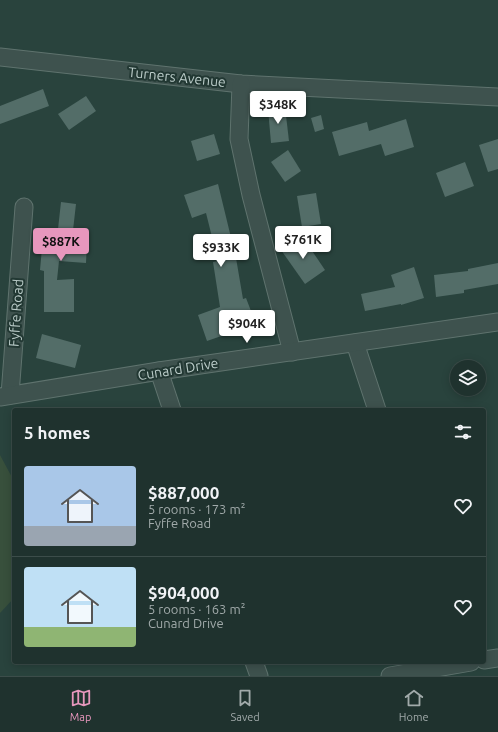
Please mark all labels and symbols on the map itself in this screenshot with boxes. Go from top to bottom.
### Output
street label: Turners Avenue [127,64,227,90]
pin: $348K [250,91,306,125]
pin: $761K [275,226,331,260]
pin: $887K [33,228,89,262]
pin: $933K [193,234,249,268]
street label: Fyffe Road [6,279,26,347]
pin: $904K [219,310,275,344]
street label: Cunard Drive [137,355,219,383]

